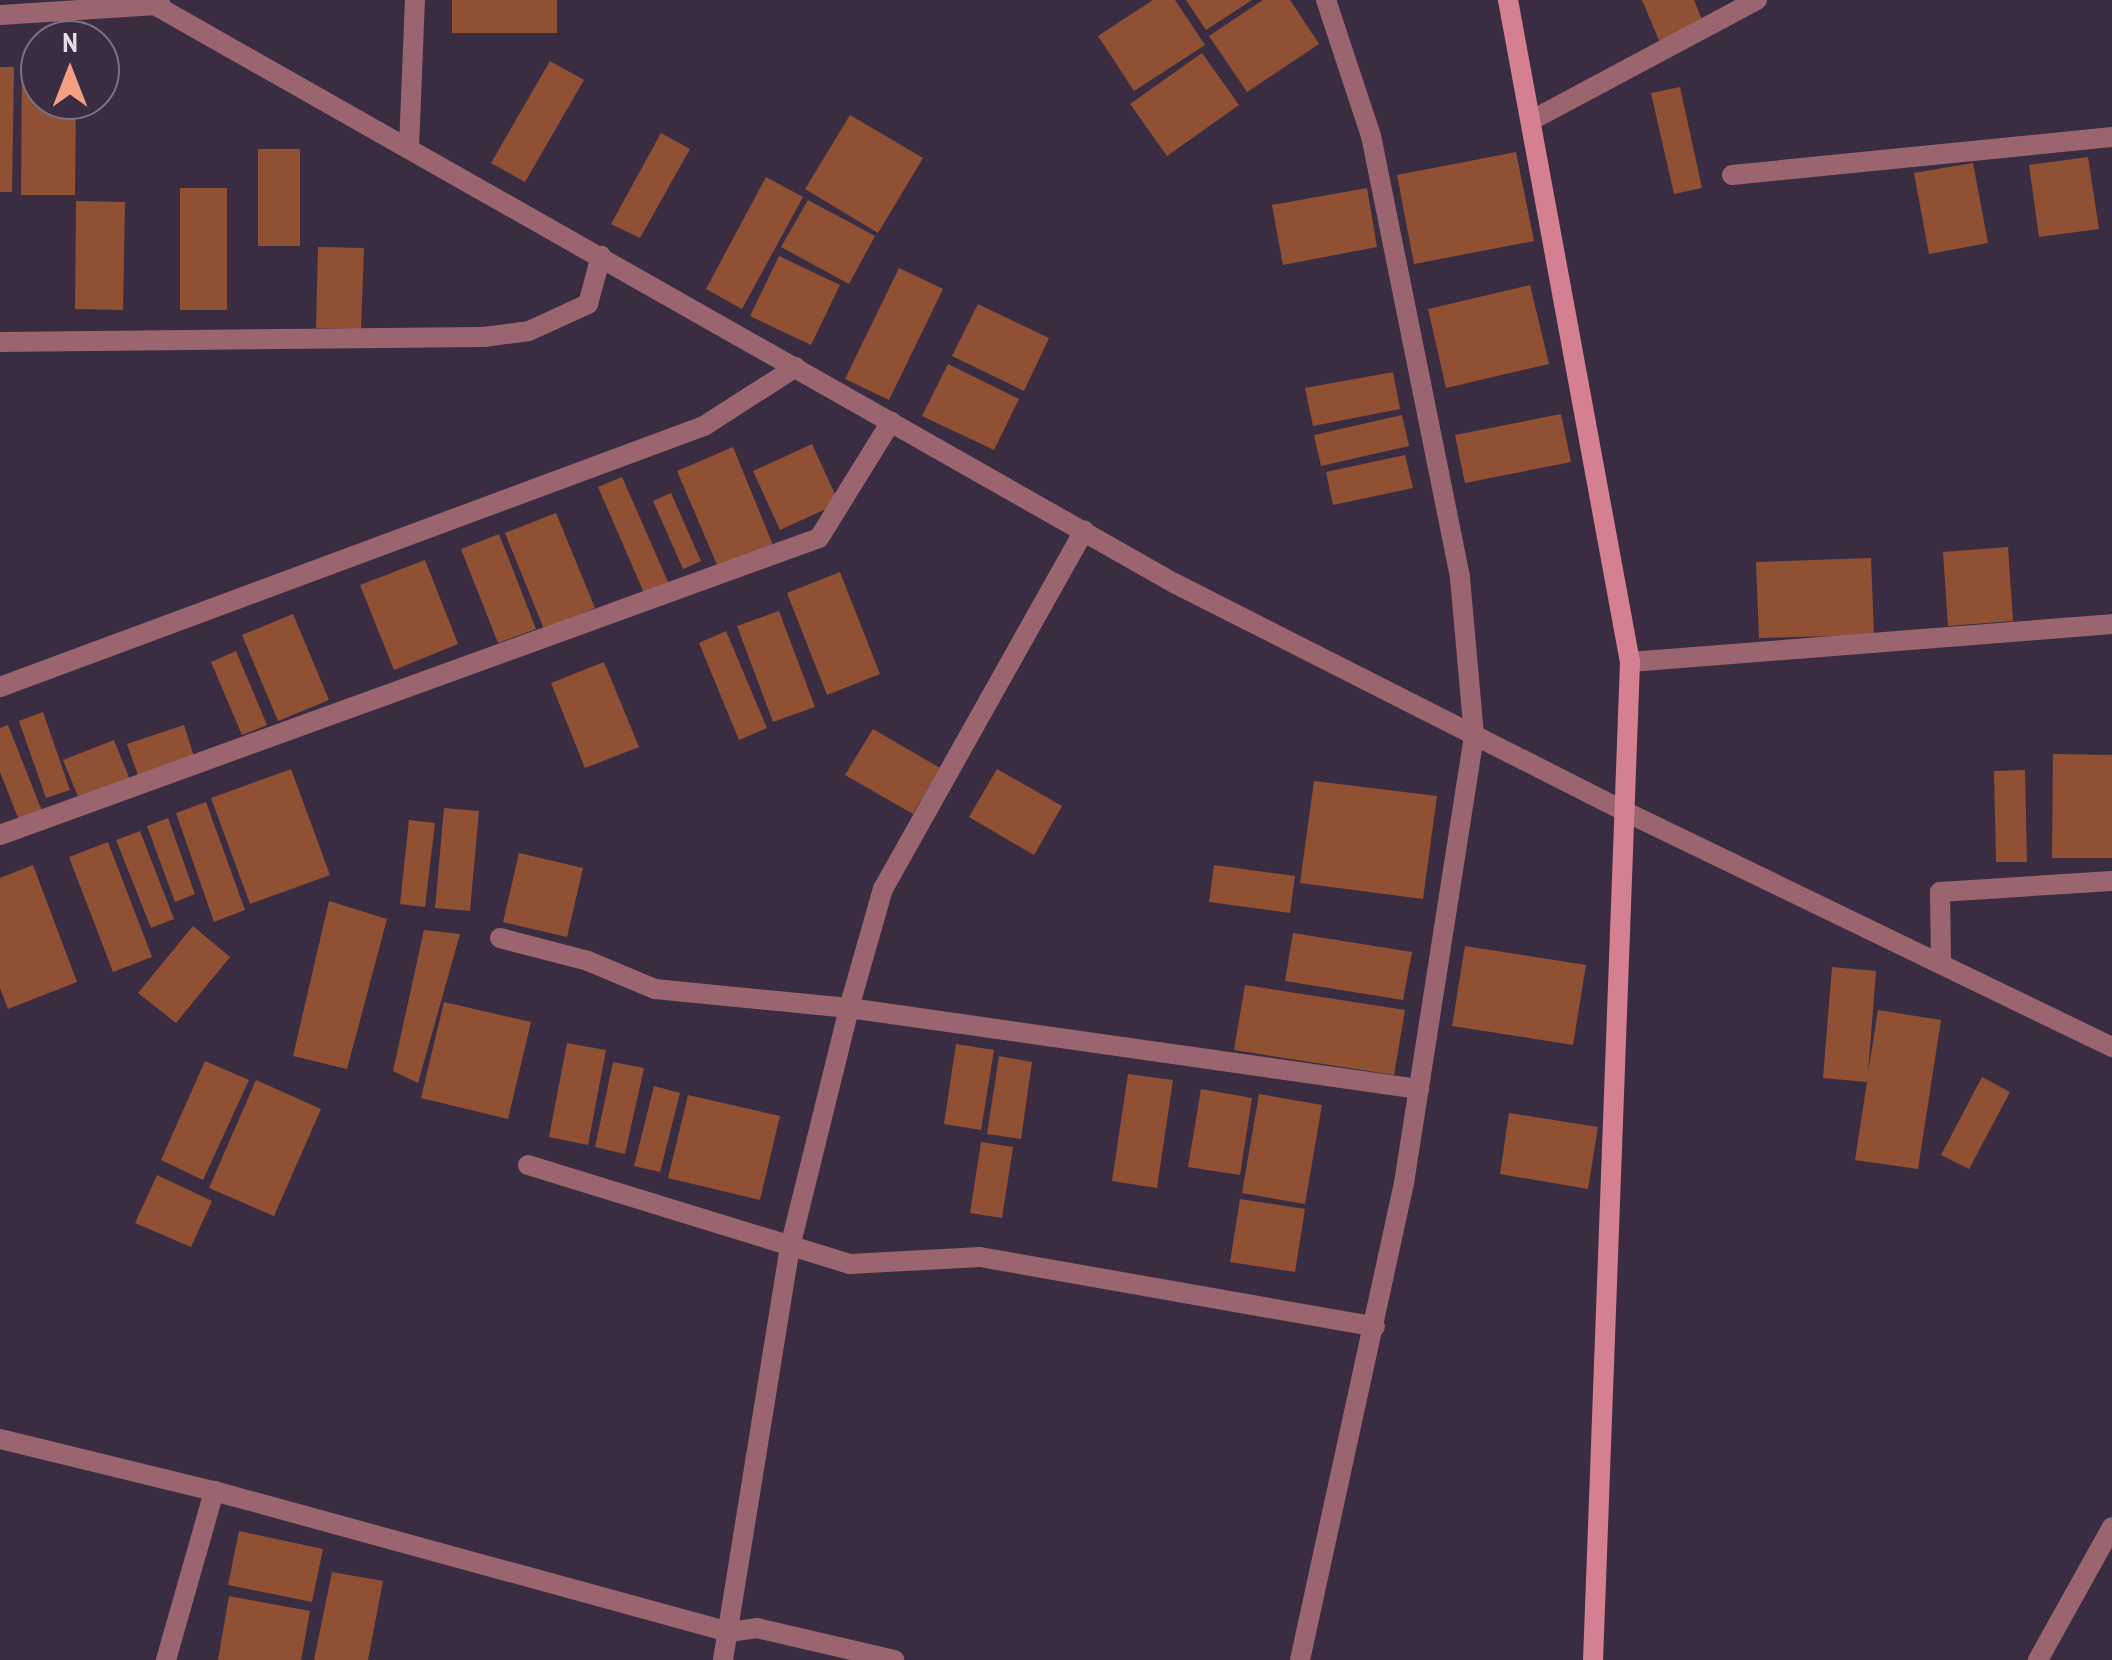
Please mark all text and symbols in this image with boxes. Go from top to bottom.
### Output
north arrow [20,20,120,120]
text: N [62,23,78,60]

